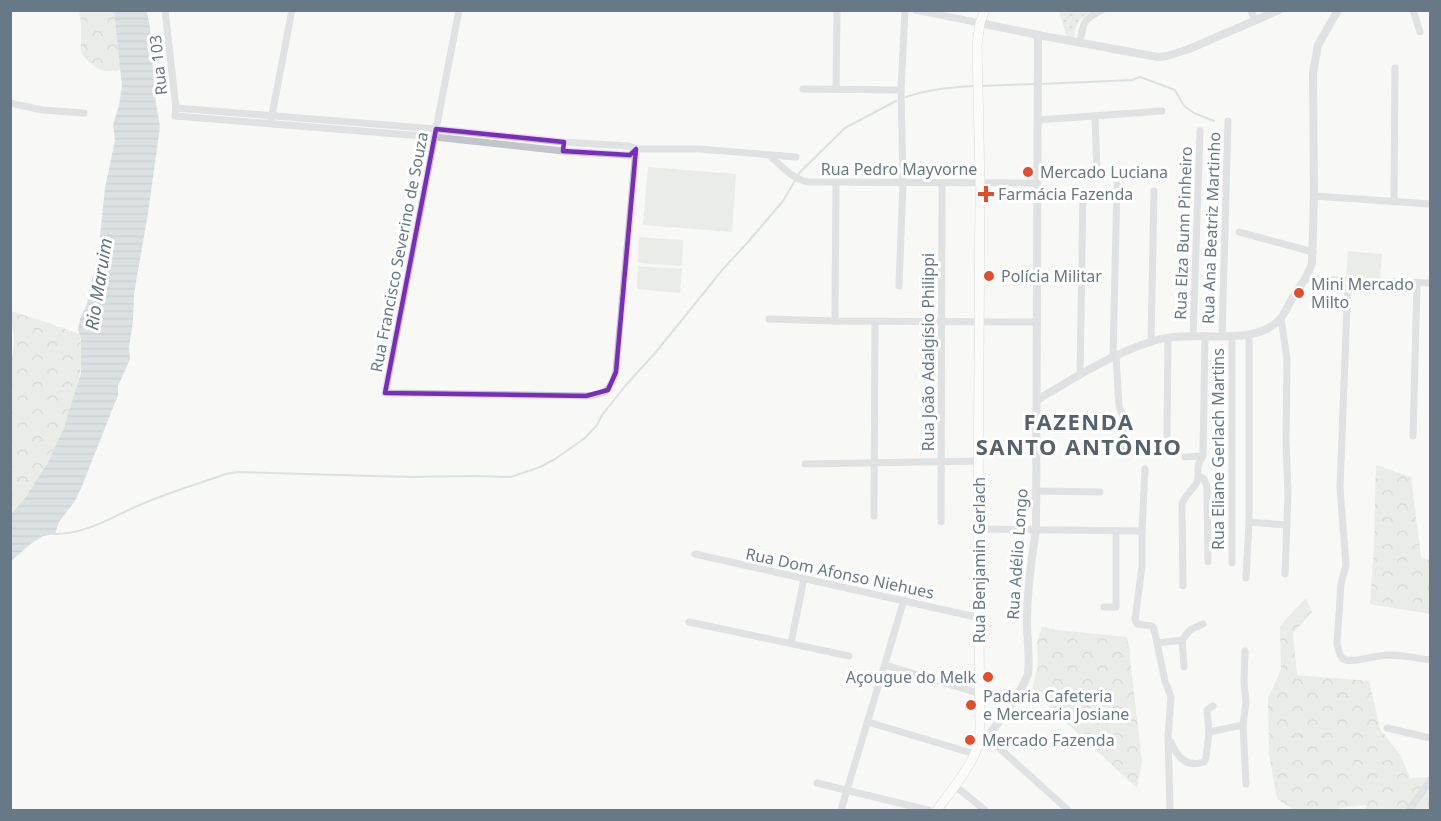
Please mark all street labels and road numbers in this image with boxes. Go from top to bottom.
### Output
street label: Rua 103 [144,34,172,96]
street label: Rua Francisco Severino de Souza [365,130,433,374]
street label: Rua Ana Beatriz Martinho [1197,132,1225,324]
street label: Rua Elza Bunn Pinheiro [1169,146,1197,320]
street label: Rua Pedro Mayvorne [821,158,977,180]
street label: Rua João Adalgísio Philippi [917,253,939,451]
street label: Rua Eliane Gerlach Martins [1207,348,1229,550]
street label: Rua Benjamin Gerlach [968,477,990,643]
street label: Rua Adélio Longo [1001,488,1033,620]
street label: Rua Dom Afonso Niehues [744,542,936,604]

